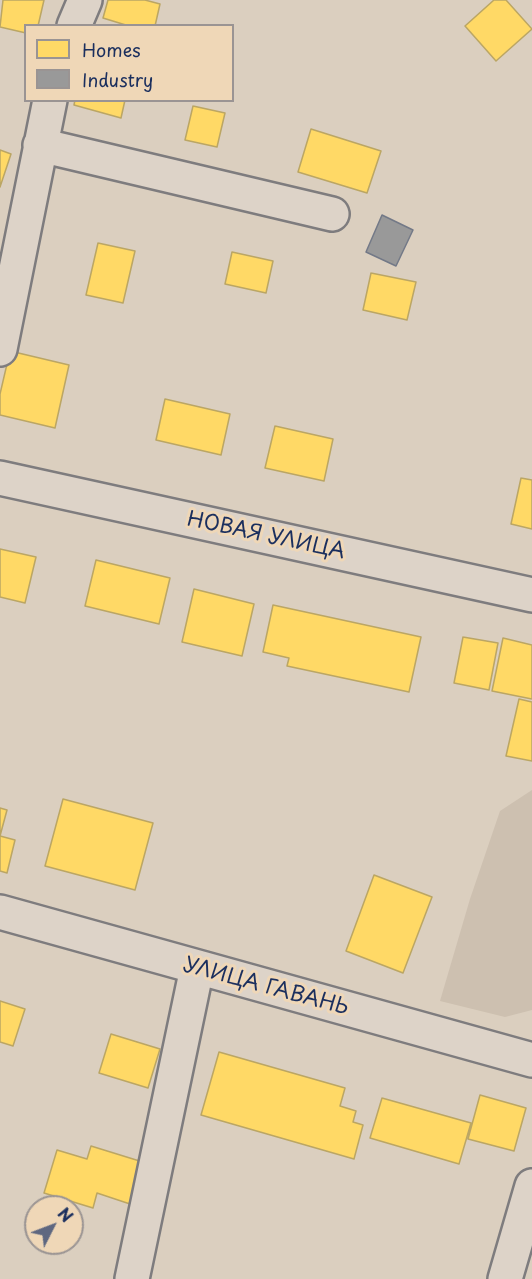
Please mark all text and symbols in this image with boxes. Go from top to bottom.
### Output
legend [24,24,234,102]
text: Homes [82,36,140,63]
text: Industry [82,66,153,93]
street label: НОВАЯ УЛИЦА [185,507,347,565]
street label: УЛИЦА ГАВАНЬ [180,953,352,1021]
north arrow [24,1195,84,1255]
text: N [53,1202,79,1227]

